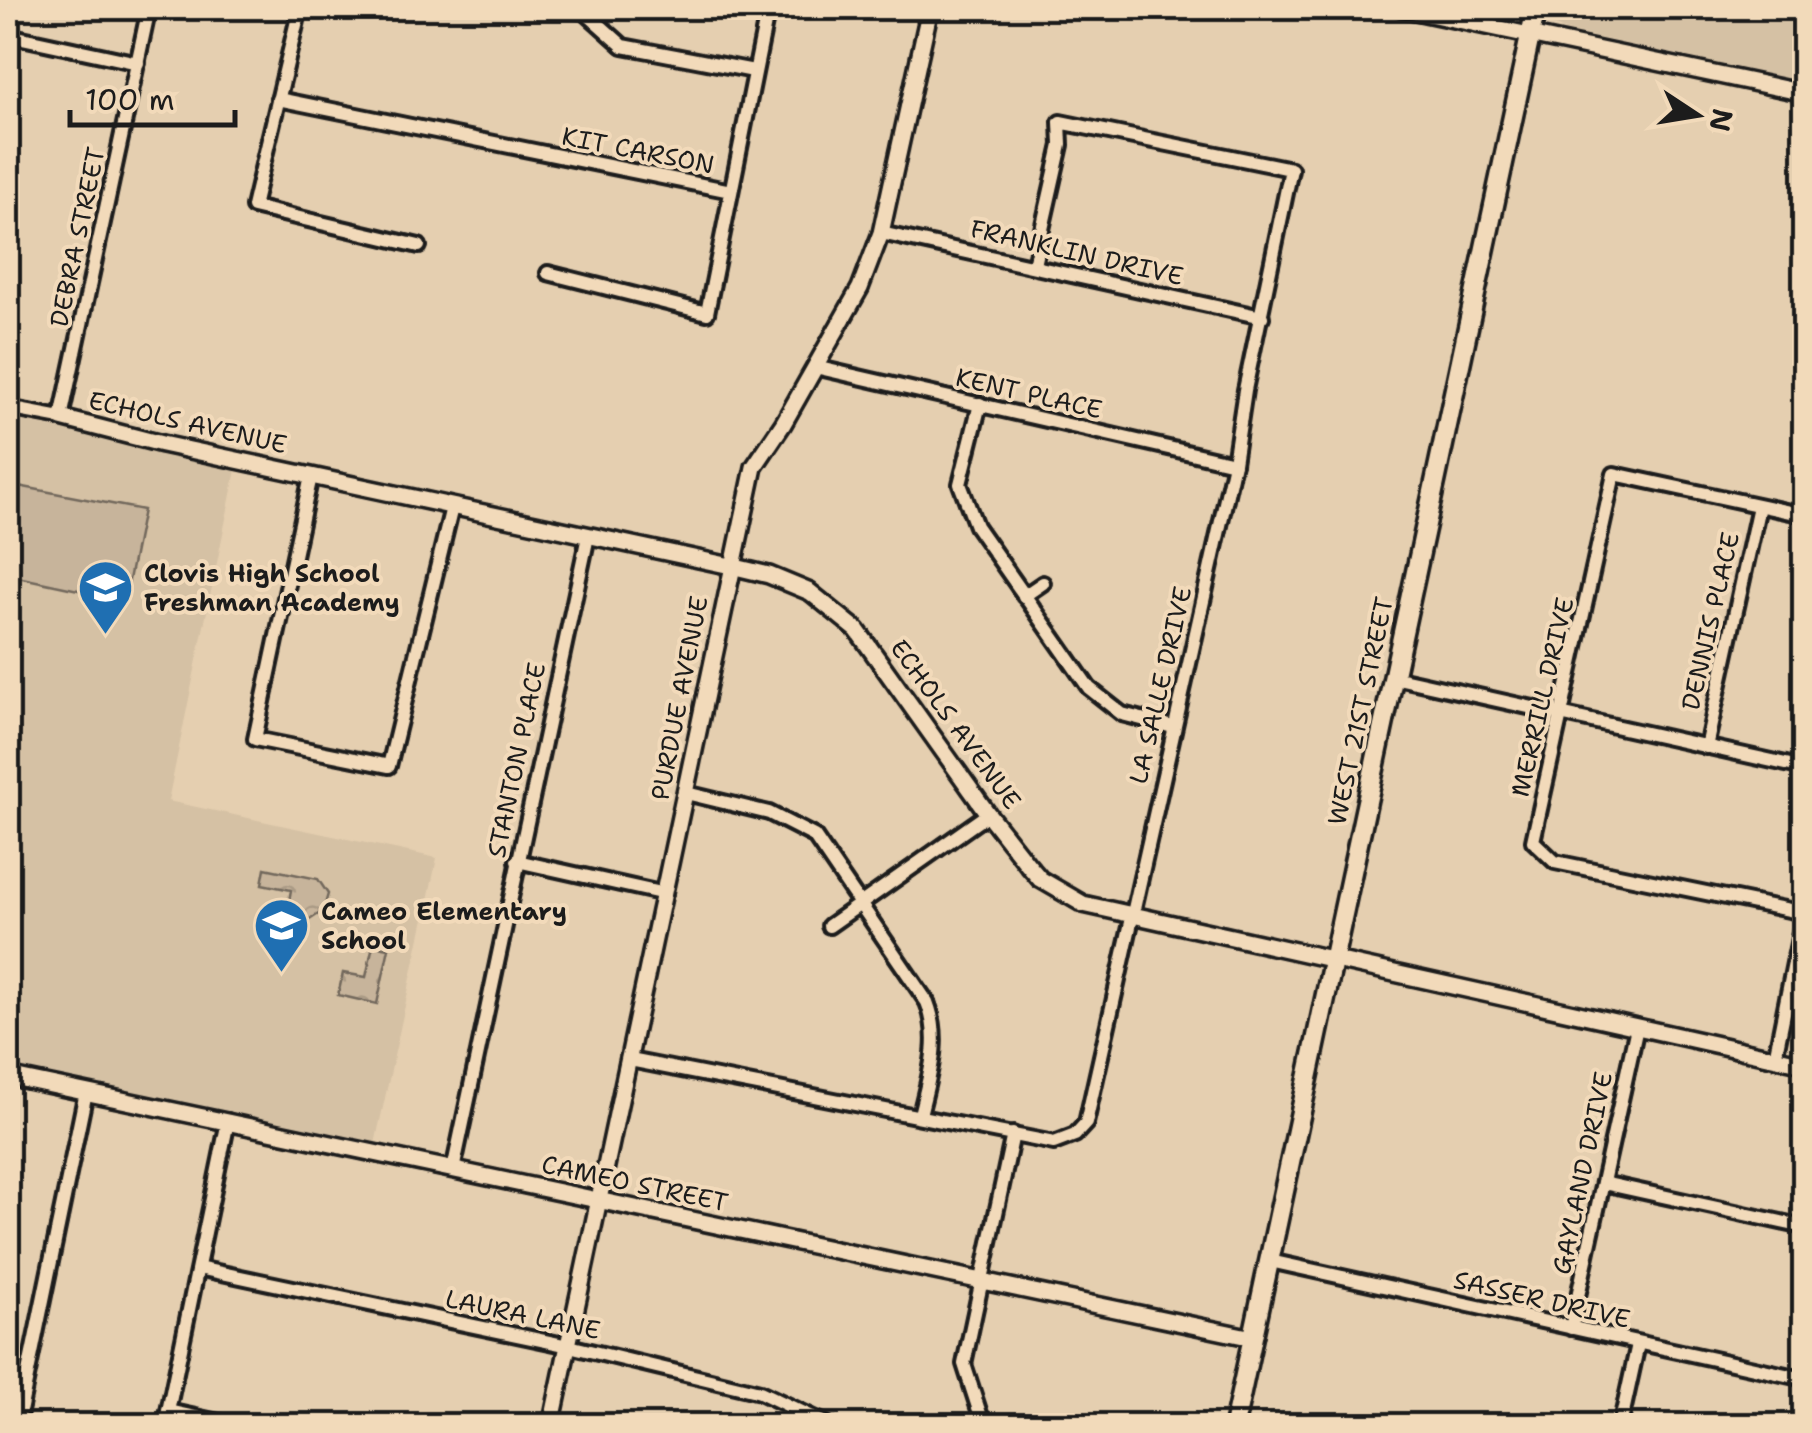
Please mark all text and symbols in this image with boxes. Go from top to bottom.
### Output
scale bar [70,65,235,127]
north arrow [1647,65,1747,165]
text: 100 m [85,79,175,120]
text: N [1701,105,1742,135]
street label: KIT CARSON [559,119,717,181]
street label: DEBRA STREET [41,144,113,330]
street label: FRANKLIN DRIVE [967,211,1187,293]
street label: KENT PLACE [952,360,1106,426]
street label: ECHOLS AVENUE [86,383,290,461]
street label: DENNIS PLACE [1673,529,1747,713]
place label: Clovis High School Freshman Academy [144,556,400,619]
school or university icon: Clovis High School Freshman Academy [75,557,135,636]
street label: LA SALLE DRIVE [1121,583,1199,787]
street label: PURDUE AVENUE [643,593,715,803]
street label: WEST 21ST STREET [1319,594,1401,828]
street label: MERRILL DRIVE [1503,594,1581,800]
street label: ECHOLS AVENUE [883,632,1029,816]
street label: STANTON PLACE [479,659,553,861]
place label: Cameo Elementary School [321,894,567,957]
school or university icon: Cameo Elementary School [252,895,312,974]
street label: GAYLAND DRIVE [1544,1069,1620,1277]
street label: CAMEO STREET [539,1147,731,1219]
street label: SASSER DRIVE [1450,1262,1634,1336]
street label: LAURA LANE [442,1281,604,1347]

